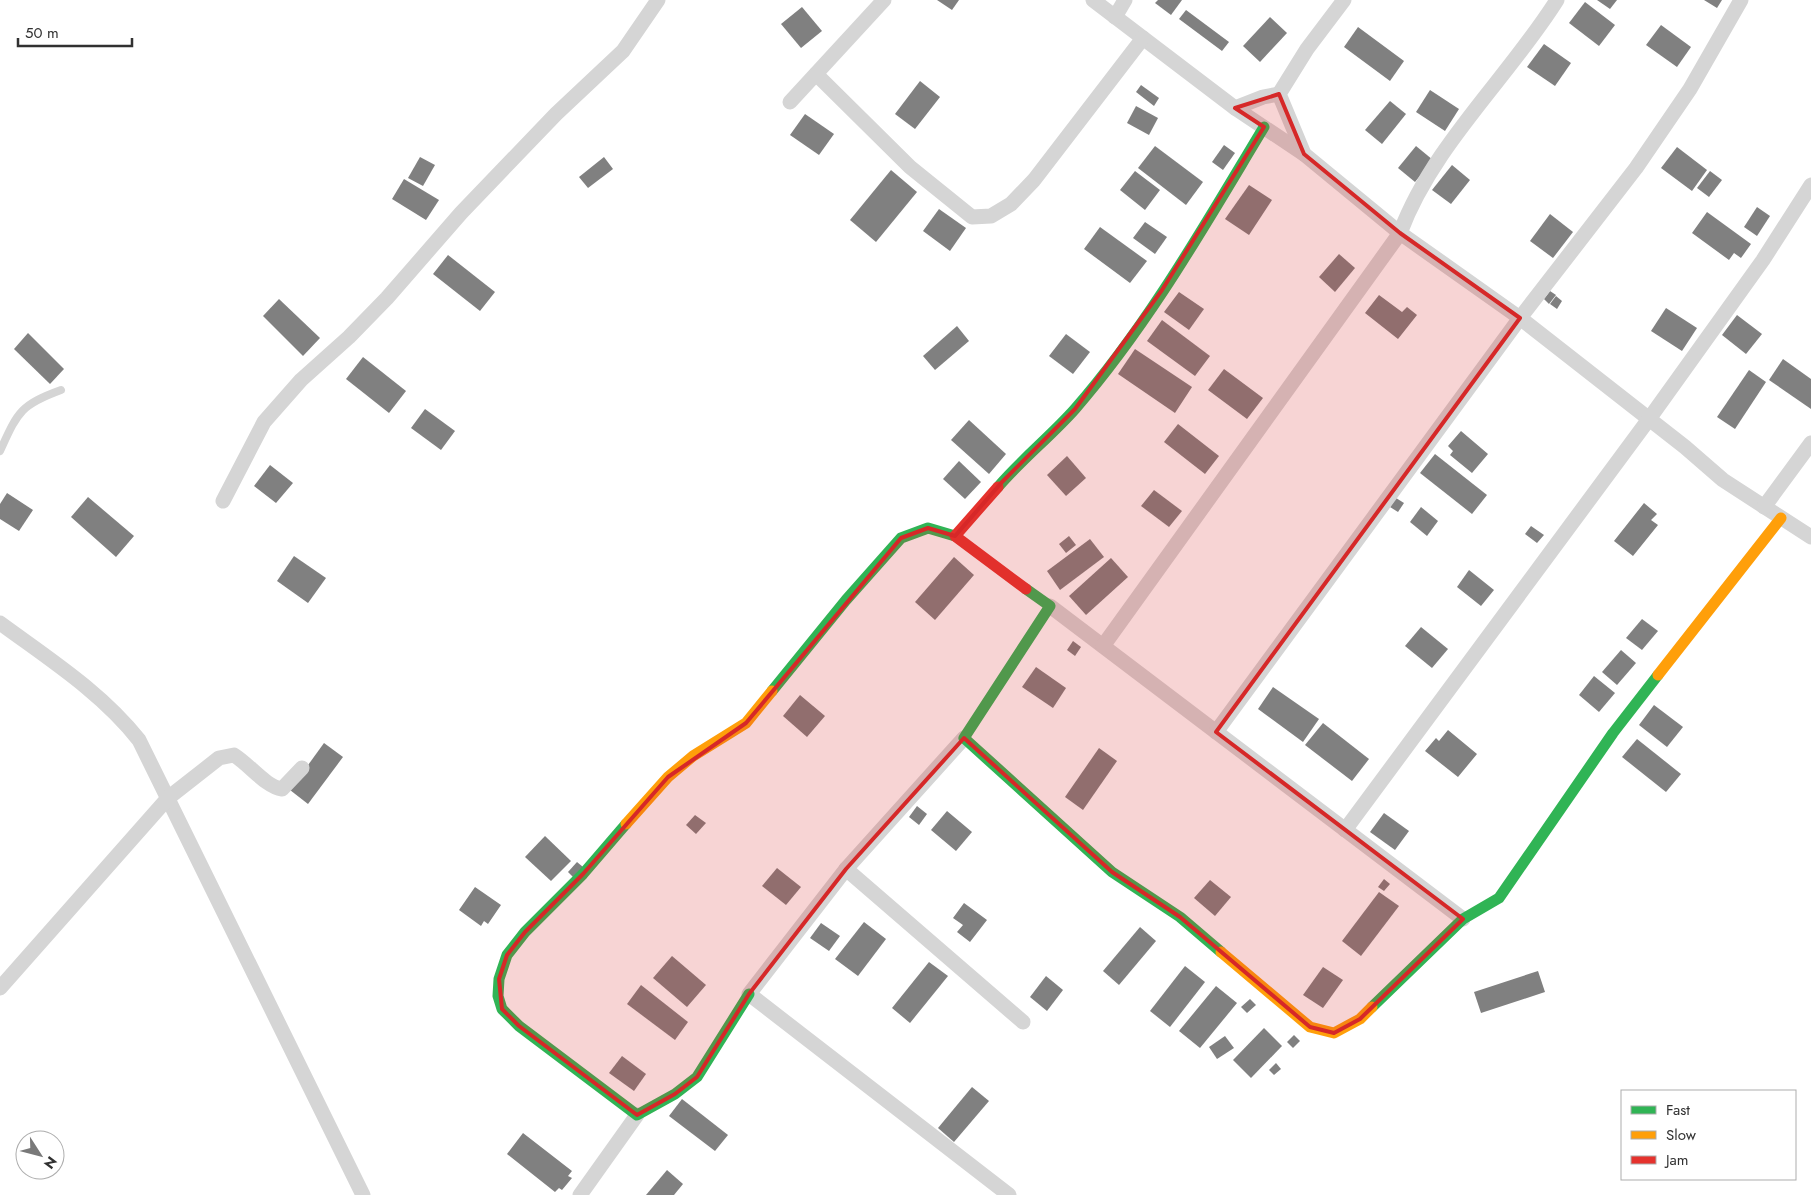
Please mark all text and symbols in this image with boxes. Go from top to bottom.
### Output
scale bar [18,15,131,47]
text: 50 m [25,22,59,44]
legend [1621,1090,1796,1180]
text: Fast [1666,1099,1690,1121]
text: Slow [1666,1124,1697,1146]
north arrow [15,1130,65,1180]
text: Jam [1664,1149,1689,1171]
text: N [39,1152,62,1173]

